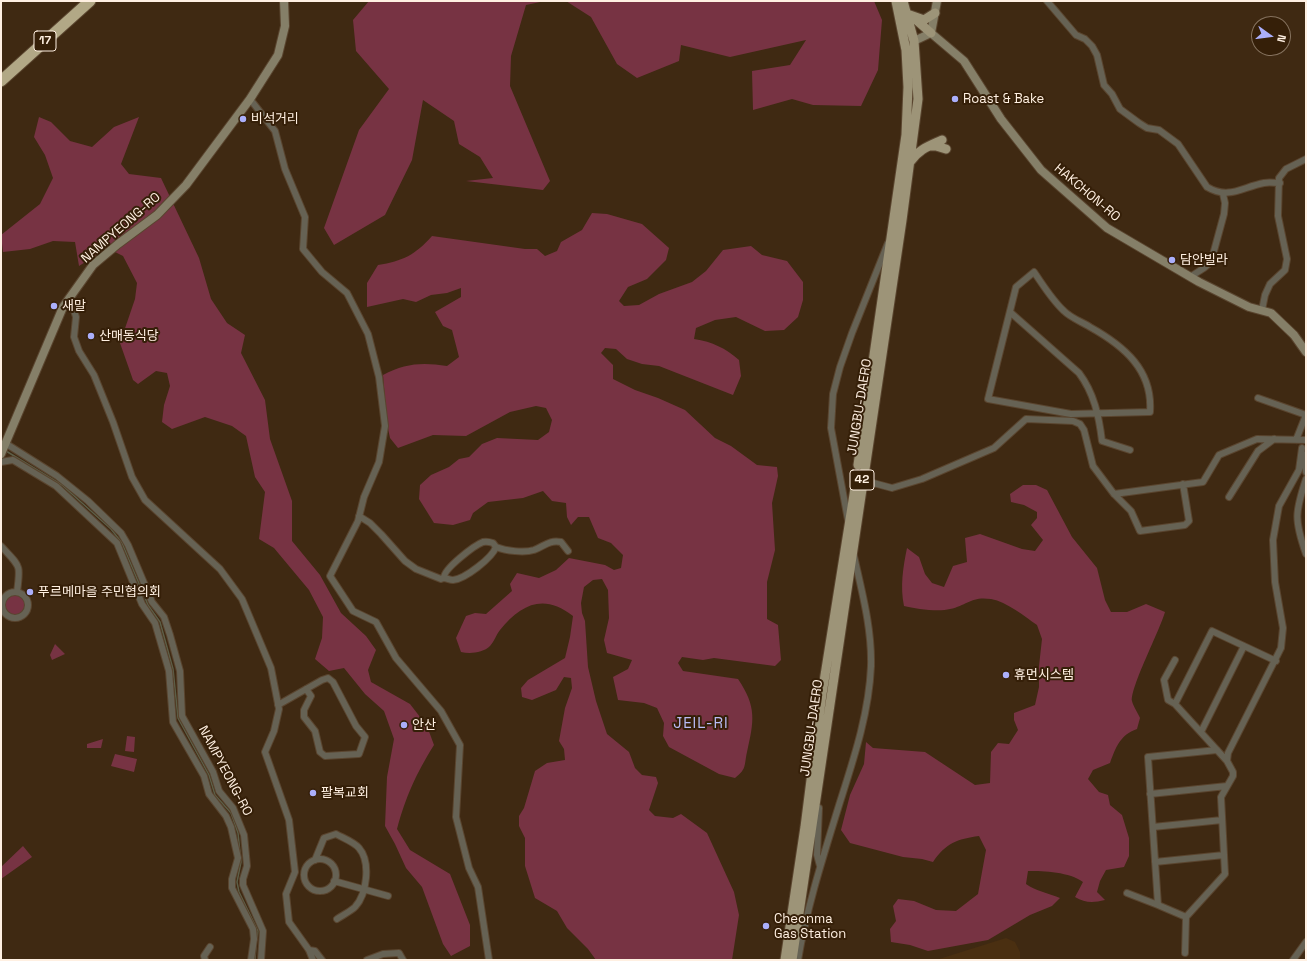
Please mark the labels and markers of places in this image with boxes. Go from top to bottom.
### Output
place label: Roast & Bake [963,91,1044,107]
marker: Roast & Bake [950,94,960,104]
place label: 비석거리 [251,111,299,127]
marker: 비석거리 [238,114,248,124]
place label: 담안빌라 [1180,252,1228,268]
marker: 담안빌라 [1167,255,1177,265]
place label: 새말 [62,298,86,314]
marker: 새말 [49,301,59,311]
place label: 산매동식당 [99,328,159,344]
marker: 산매동식당 [86,331,96,341]
place label: 푸르메마을 주민협의회 [38,584,161,600]
marker: 푸르메마을 주민협의회 [25,587,35,597]
place label: 휴먼시스템 [1014,667,1074,683]
marker: 휴먼시스템 [1001,670,1011,680]
place label: 안산 [412,717,436,733]
marker: 안산 [399,720,409,730]
place label: 팔복교회 [321,785,369,801]
marker: 팔복교회 [308,788,318,798]
place label: Cheonma Gas Station [774,911,846,942]
marker: Cheonma Gas Station [761,921,771,931]

